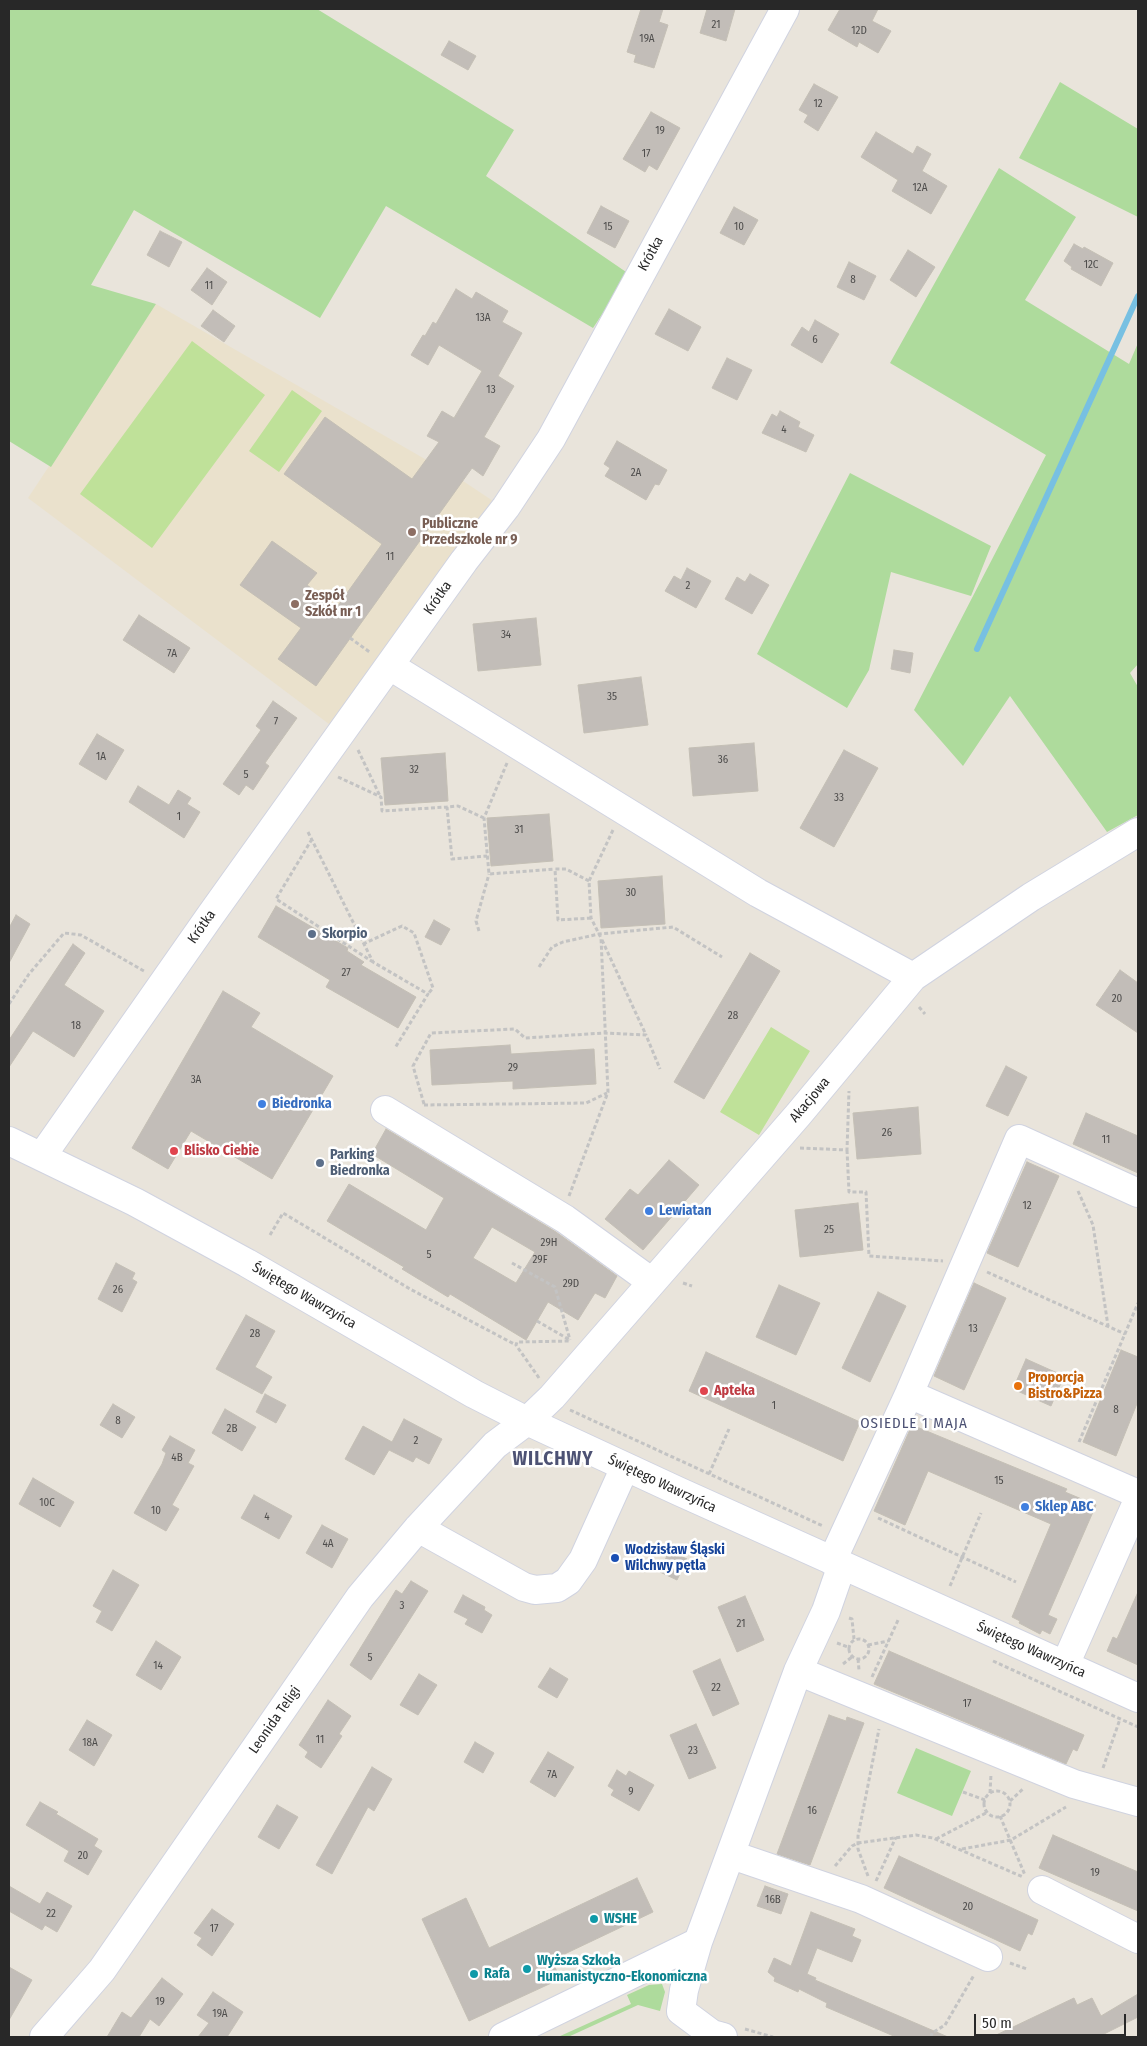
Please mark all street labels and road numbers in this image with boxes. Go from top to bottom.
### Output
street label: Krótka [635,234,667,274]
street label: Krótka [421,578,455,618]
street label: Krótka [185,907,219,947]
street label: Akacjowa [786,1074,834,1126]
street label: Świętego Wawrzyńca [249,1259,359,1333]
street label: Świętego Wawrzyńca [605,1452,719,1516]
street label: Świętego Wawrzyńca [974,1618,1088,1682]
street label: Leonida Teligi [246,1683,304,1757]

